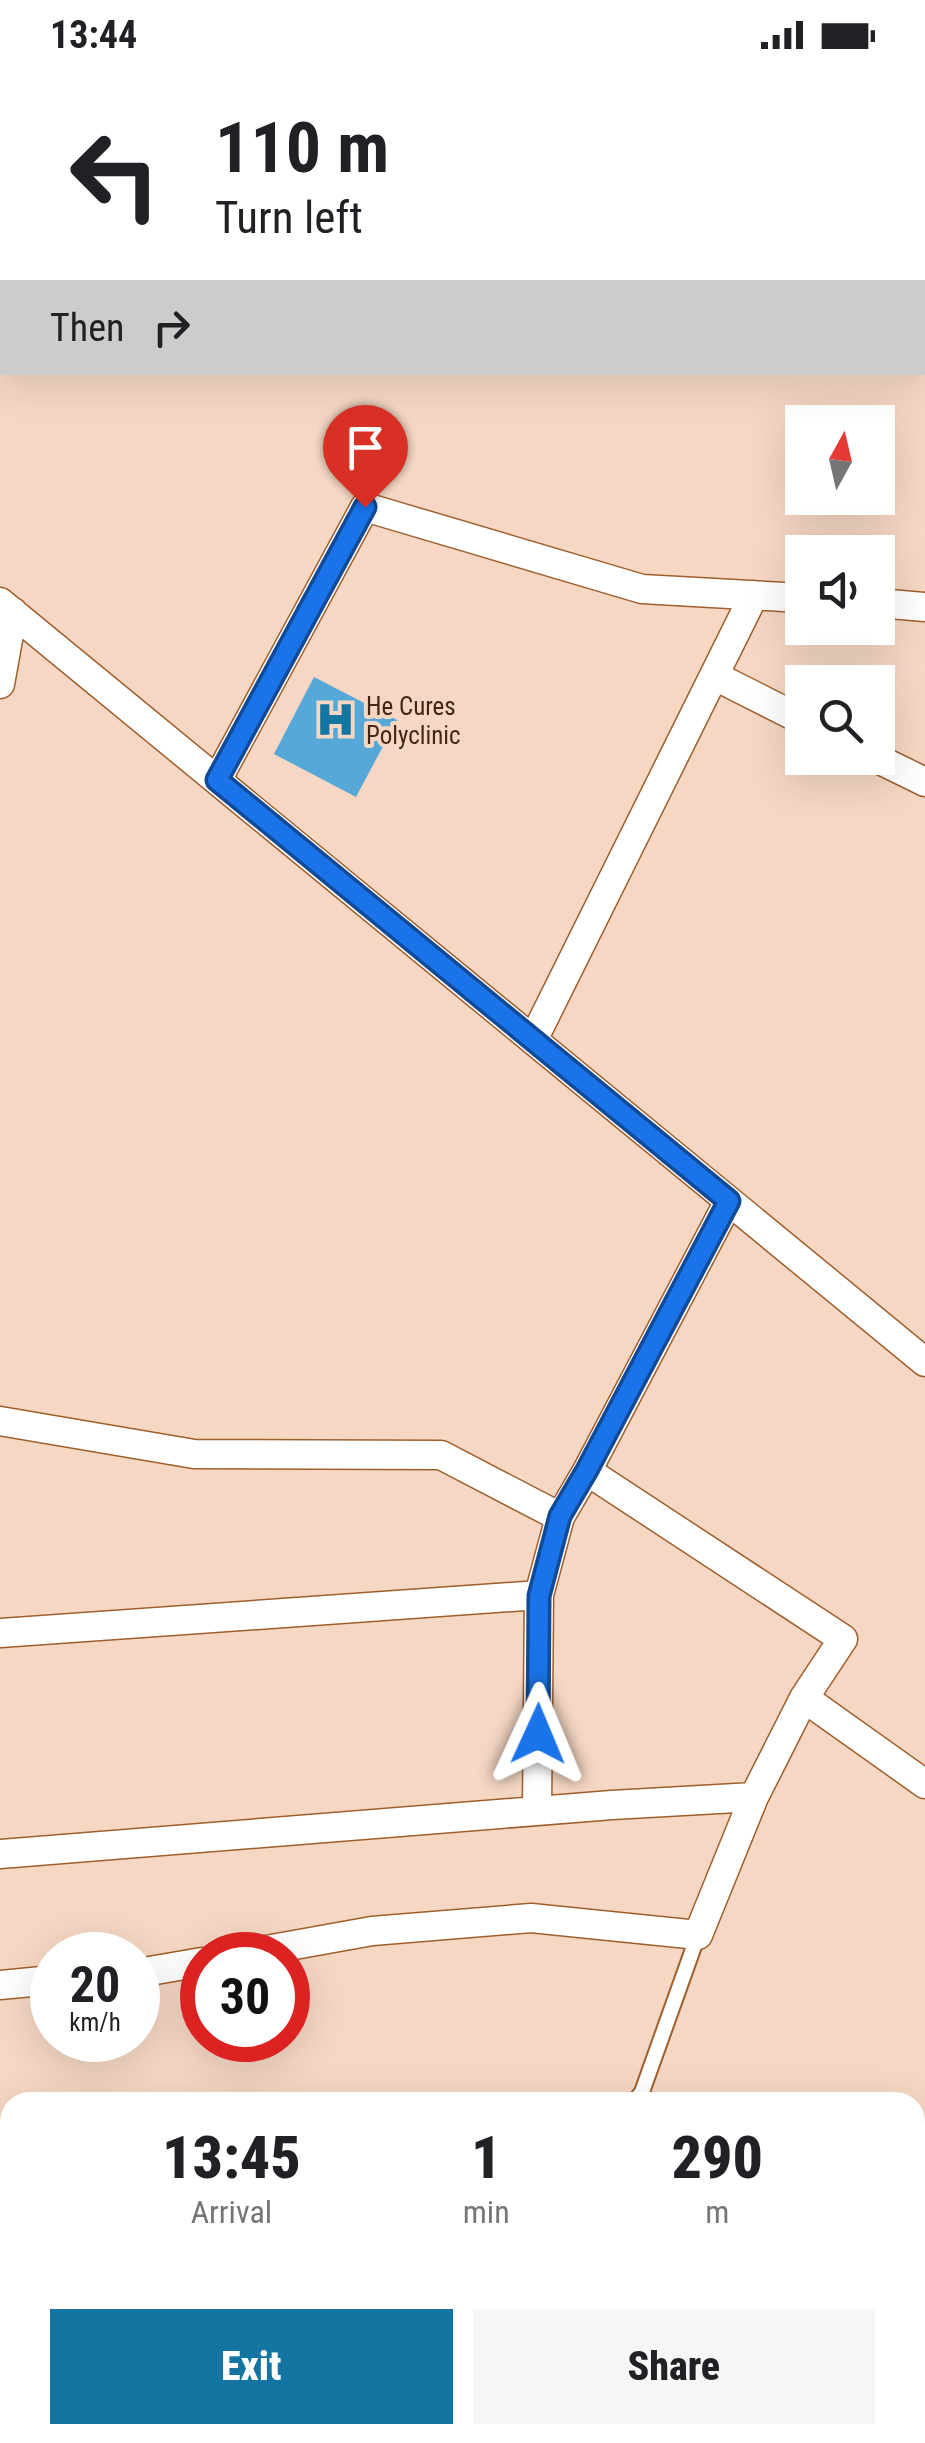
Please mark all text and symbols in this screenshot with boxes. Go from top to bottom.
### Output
text: 13:44 [50,13,137,57]
text: 110 m [215,107,389,189]
icon: left [50,110,180,240]
text: Turn left [215,191,363,244]
icon: right [144,300,199,355]
text: Then [50,306,124,350]
pin [323,405,408,508]
north arrow [785,405,895,515]
map controls [785,405,895,775]
icon: arrive [338,420,393,475]
button: sound [785,535,895,645]
button: search [785,665,895,775]
place label: He Cures Polyclinic [366,692,461,750]
hospital icon: He Cures Polyclinic [315,699,357,741]
position arrow [486,1682,590,1786]
speed limit sign: 30 [180,1932,310,2062]
text: 20 [70,1956,120,2014]
text: km/h [69,2008,121,2037]
text: 13:45 [162,2122,301,2193]
text: 1 [471,2122,501,2193]
text: 290 [672,2122,763,2193]
text: Arrival [191,2193,272,2231]
text: min [463,2193,510,2231]
text: m [705,2193,729,2231]
button: Exit [50,2309,453,2424]
button: Share [473,2309,875,2424]

